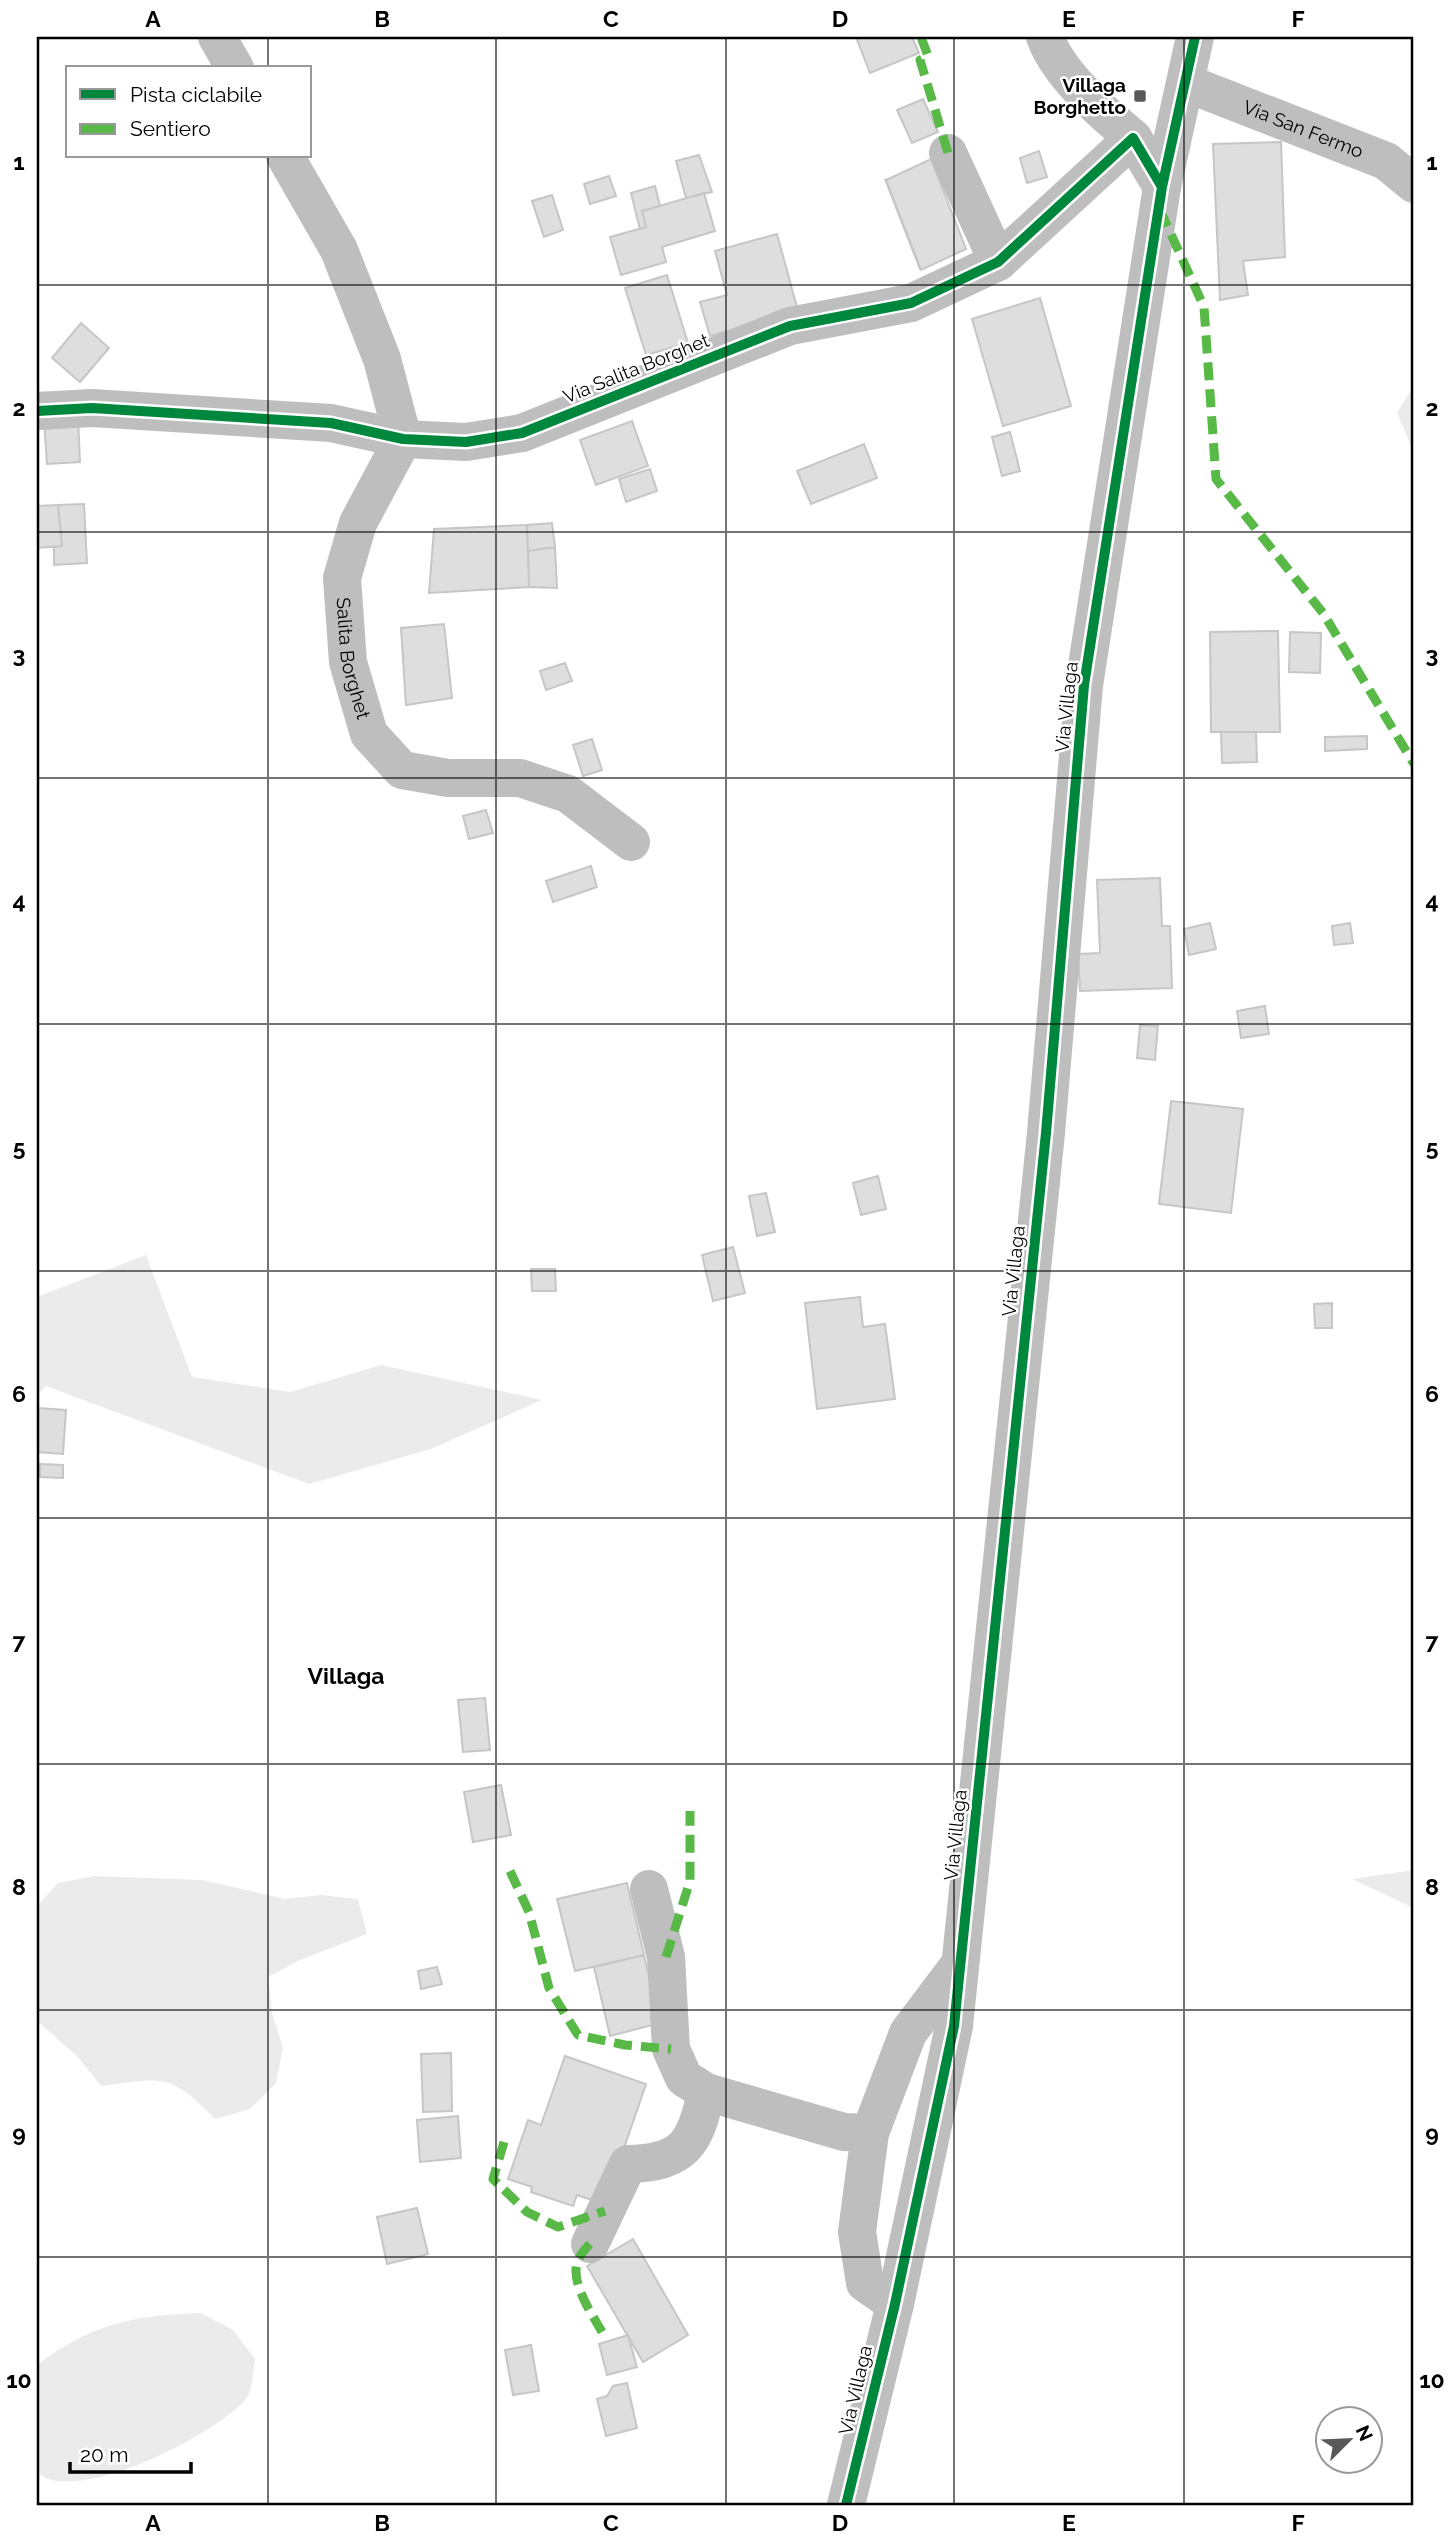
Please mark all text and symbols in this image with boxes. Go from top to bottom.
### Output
text: A [145,5,161,32]
text: B [374,5,390,32]
text: C [603,5,619,32]
text: D [832,5,848,32]
text: E [1062,5,1076,32]
text: F [1291,5,1305,32]
legend [66,66,312,158]
place label: Villaga Borghetto [1034,74,1126,118]
text: Pista ciclabile [130,82,262,107]
marker: Villaga Borghetto [1132,88,1148,104]
street label: Via San Fermo [1240,95,1367,162]
text: Sentiero [130,116,211,141]
text: 1 [13,148,25,175]
text: 1 [1426,148,1438,175]
street label: Via Salita Borghet [560,328,713,407]
text: 2 [13,394,25,421]
text: 2 [1426,394,1438,421]
street label: Salita Borghet [332,597,375,722]
text: 3 [13,641,25,668]
text: 3 [1426,641,1438,668]
street label: Via Villaga [1050,660,1082,754]
text: 4 [12,887,26,914]
text: 4 [1425,887,1439,914]
text: 5 [13,1134,26,1161]
text: 5 [1426,1134,1439,1161]
street label: Via Villaga [997,1224,1029,1318]
text: 6 [12,1380,26,1407]
text: 6 [1425,1380,1439,1407]
text: 7 [13,1627,26,1654]
text: 7 [1426,1627,1439,1654]
district label: Villaga [308,1662,384,1689]
street label: Via Villaga [939,1788,971,1882]
text: 8 [12,1873,26,1900]
text: 8 [1425,1873,1439,1900]
text: 9 [12,2120,26,2147]
text: 9 [1425,2120,1439,2147]
street label: Via Villaga [834,2343,876,2437]
text: 10 [6,2366,32,2393]
text: 10 [1419,2366,1445,2393]
north arrow [1314,2406,1384,2476]
text: N [1352,2422,1378,2444]
scale bar [70,2430,191,2474]
text: 20 m [80,2442,128,2467]
text: A [145,2509,161,2536]
text: B [374,2509,390,2536]
text: C [603,2509,619,2536]
text: D [832,2509,848,2536]
text: E [1062,2509,1076,2536]
text: F [1291,2509,1305,2536]

